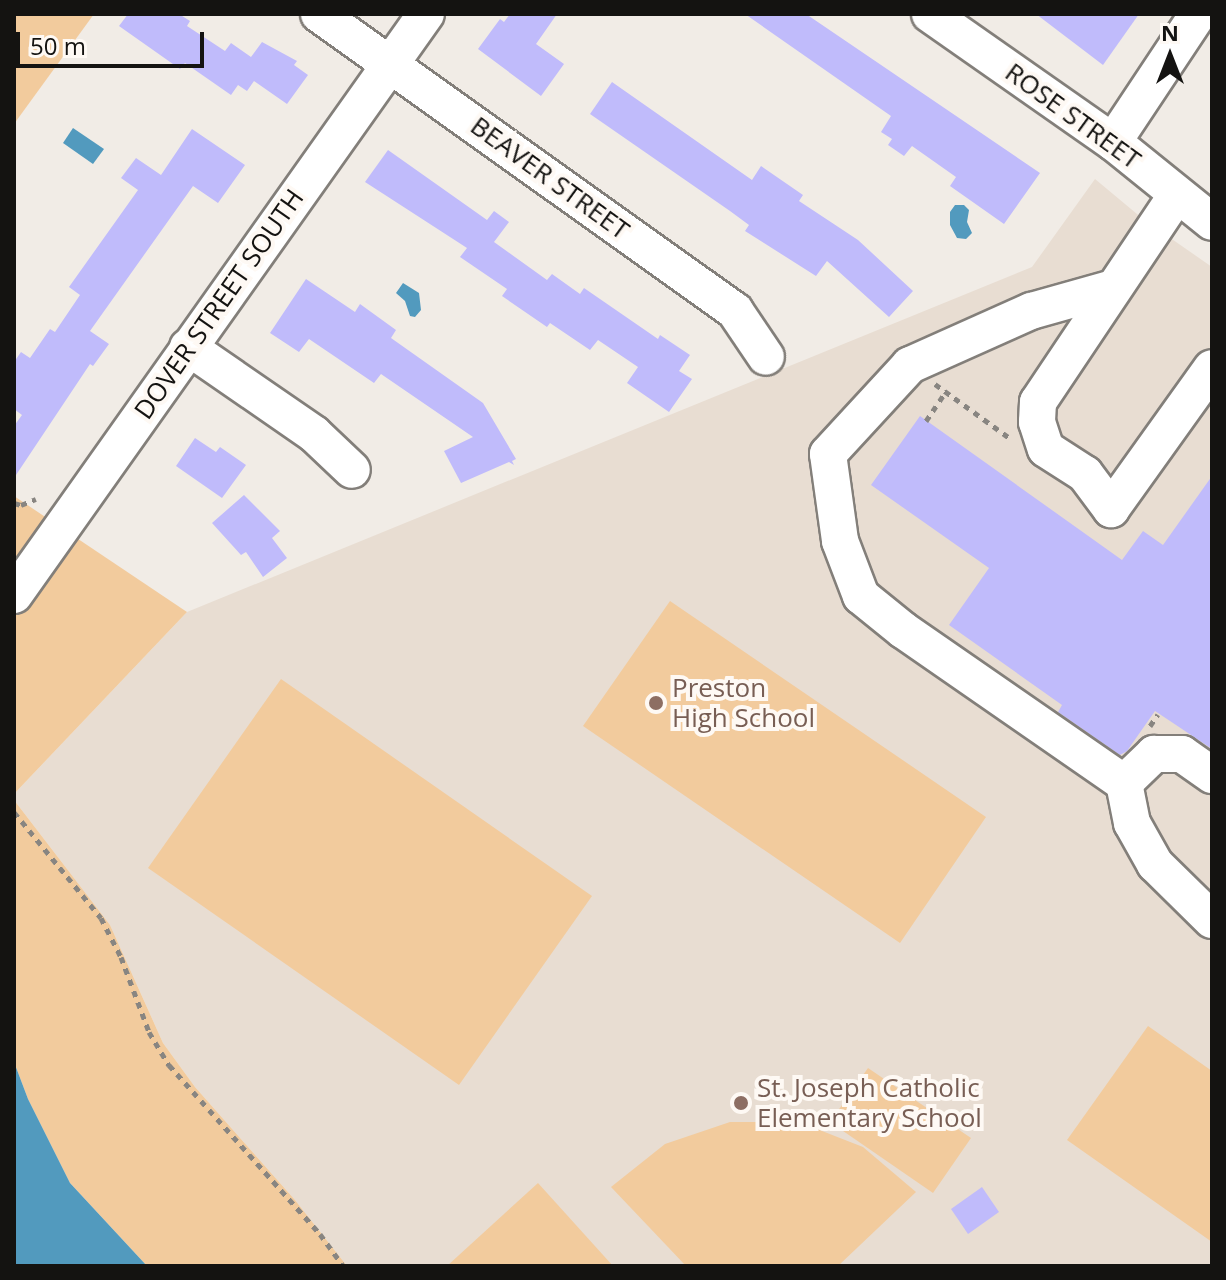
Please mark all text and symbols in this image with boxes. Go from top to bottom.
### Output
scale bar [20,16,208,66]
north arrow [1130,16,1210,96]
text: N [1161,17,1179,47]
text: 50 m [30,29,86,62]
street label: ROSE STREET [999,56,1147,176]
street label: BEAVER STREET [465,110,635,246]
street label: DOVER STREET SOUTH [128,183,310,425]
place label: Preston High School [672,672,815,734]
marker: Preston High School [647,694,665,712]
place label: St. Joseph Catholic Elementary School [757,1072,982,1134]
marker: St. Joseph Catholic Elementary School [732,1094,750,1112]

